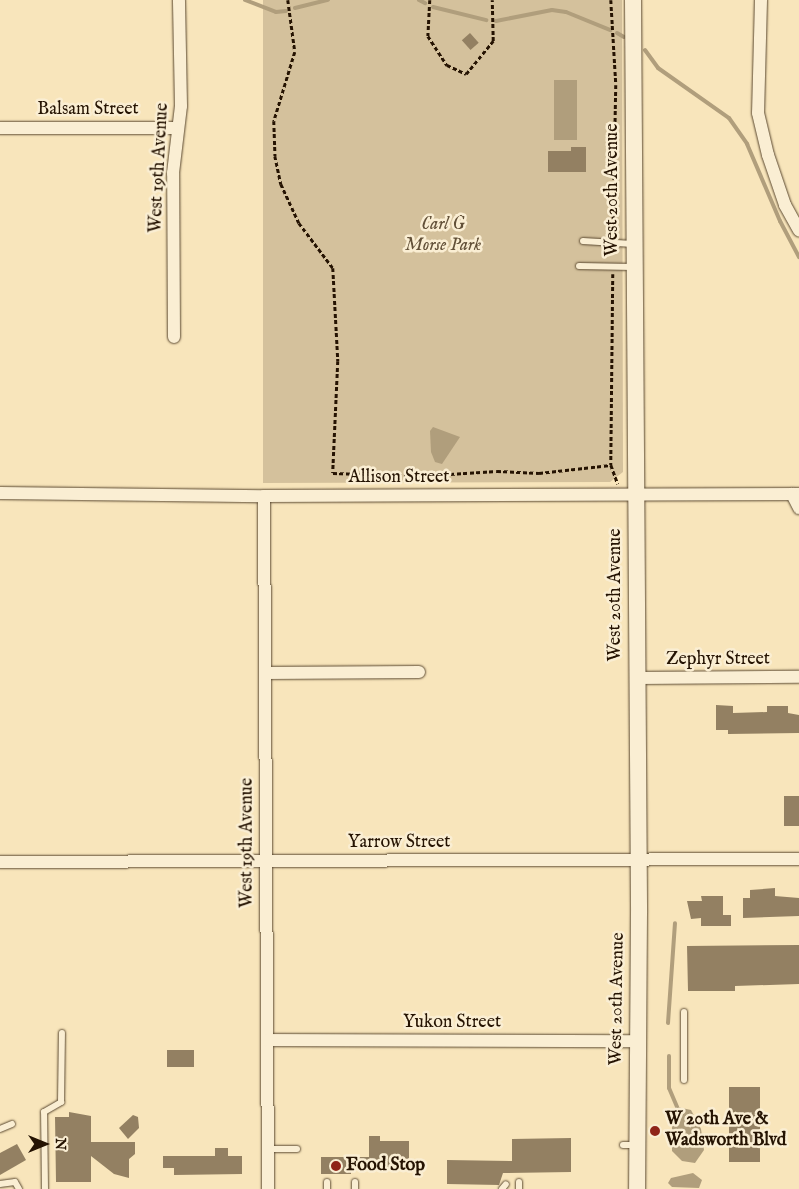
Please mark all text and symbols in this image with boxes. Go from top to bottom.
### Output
street label: Balsam Street [37,99,139,121]
street label: West 19th Avenue [146,102,174,234]
street label: West 20th Avenue [602,124,624,256]
park label: Carl G Morse Park [405,215,481,258]
street label: Allison Street [348,467,450,489]
street label: West 20th Avenue [605,529,627,661]
street label: Zephyr Street [666,649,770,671]
street label: West 19th Avenue [237,778,259,908]
street label: Yarrow Street [348,832,450,854]
street label: West 20th Avenue [606,932,630,1066]
street label: Yukon Street [403,1012,501,1034]
place label: W 20th Ave & Wadsworth Blvd [665,1110,786,1152]
north arrow [20,1119,70,1169]
marker: W 20th Ave & Wadsworth Blvd [649,1125,661,1137]
text: N [51,1138,69,1150]
place label: Food Stop [346,1155,425,1177]
marker: Food Stop [330,1160,342,1172]

